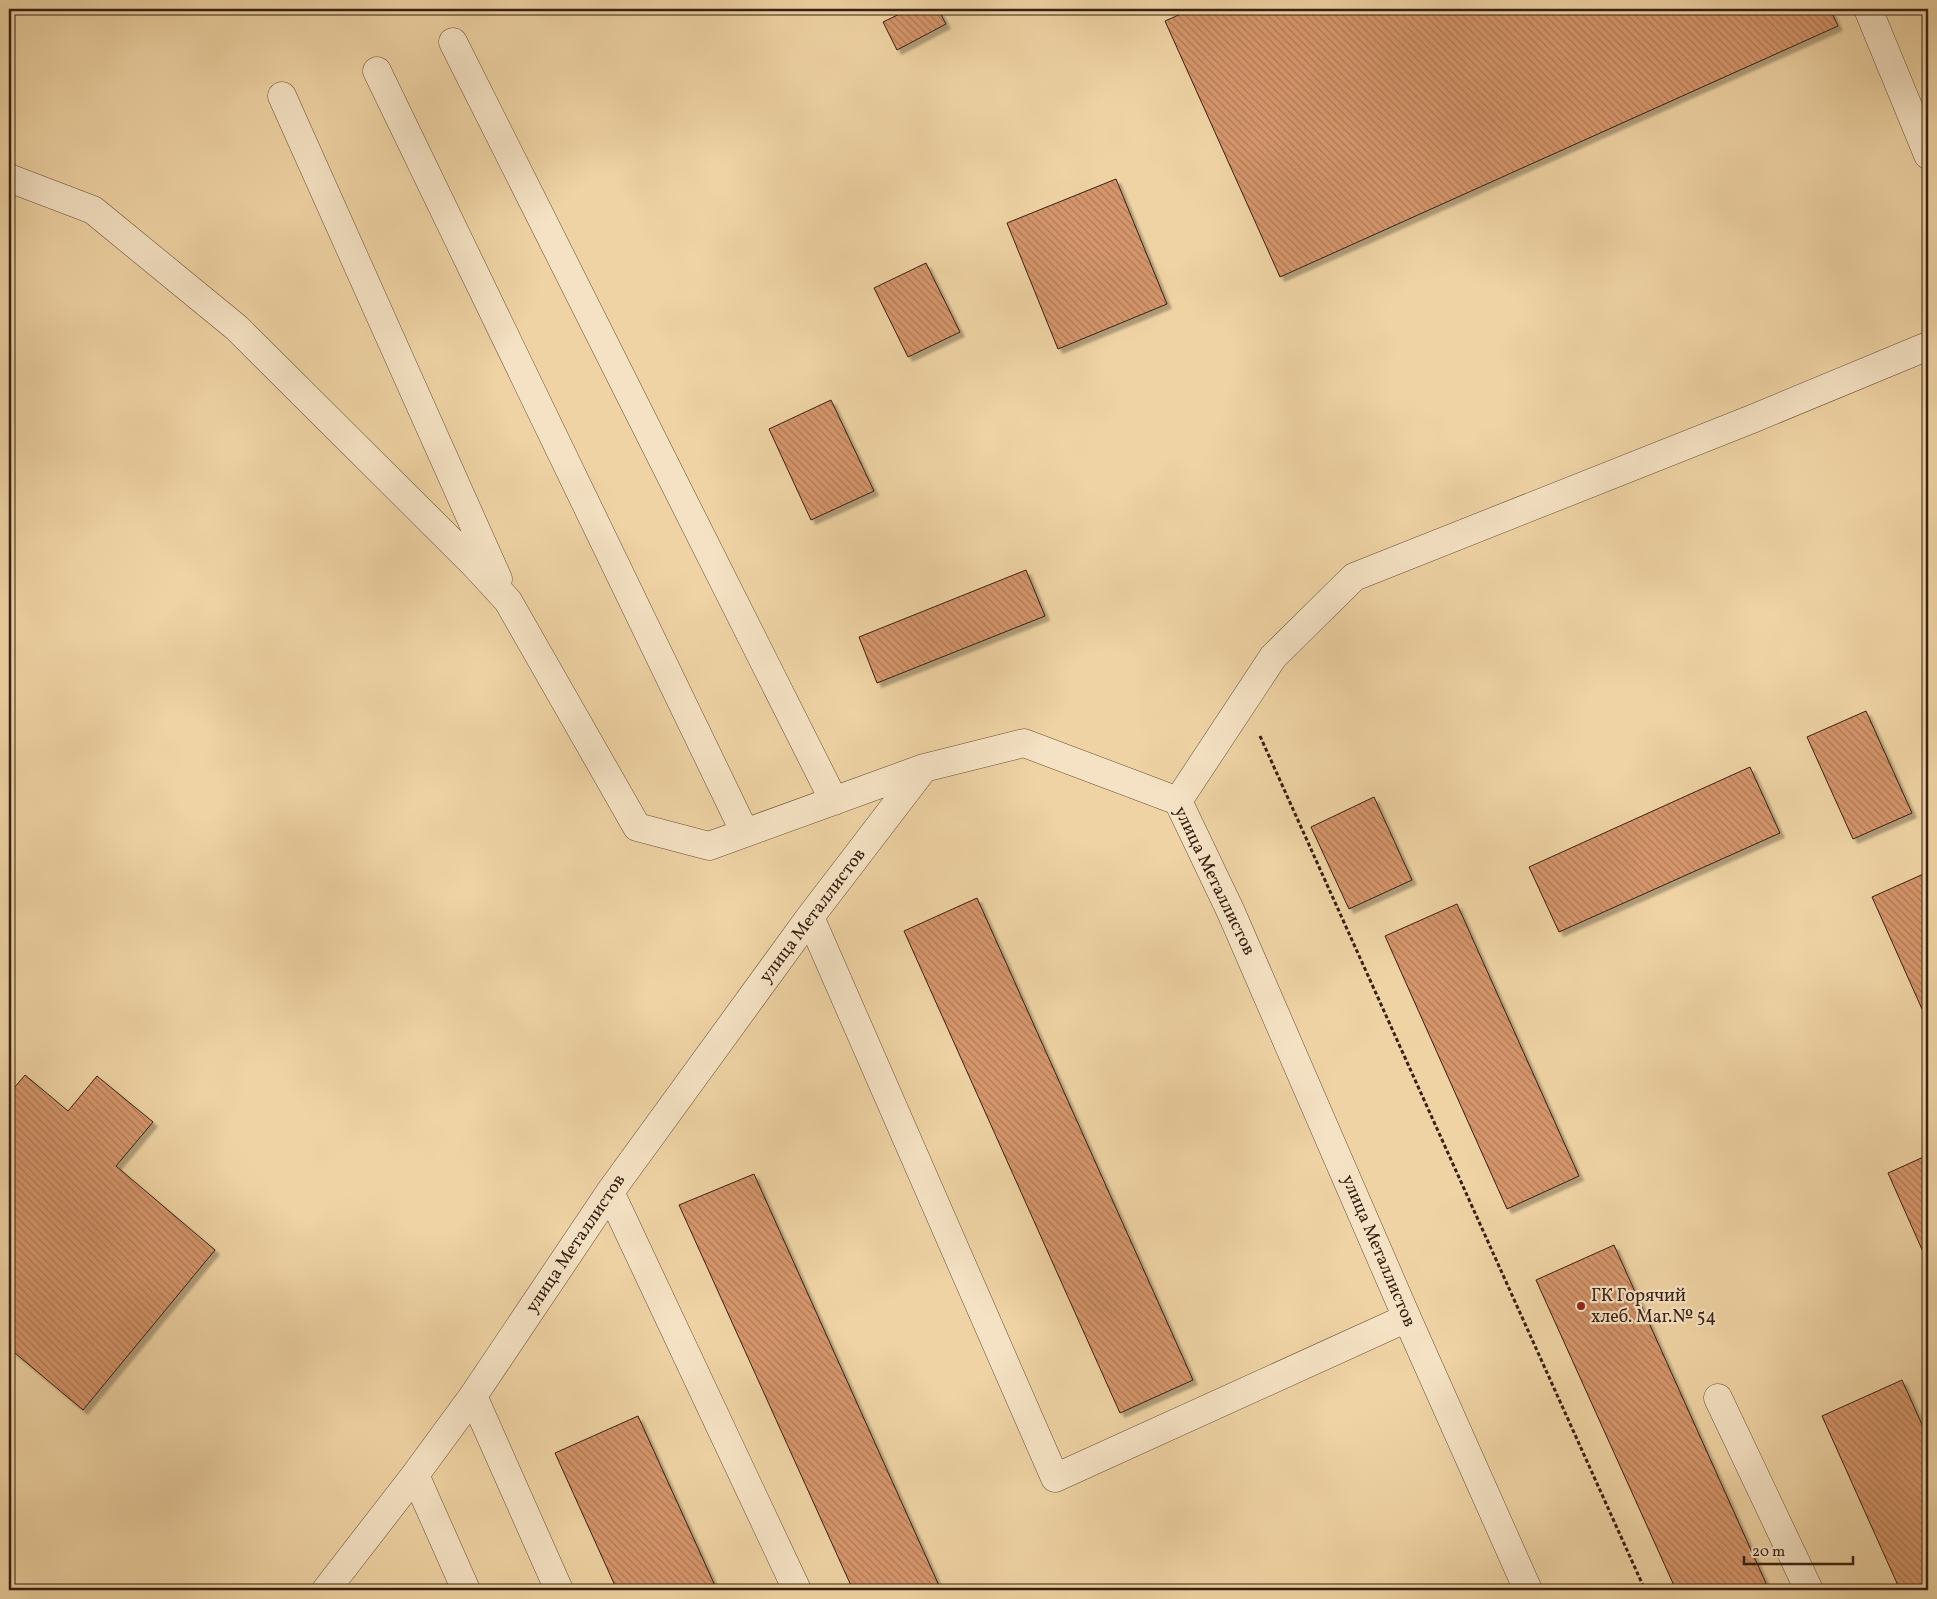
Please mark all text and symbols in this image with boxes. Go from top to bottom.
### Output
street label: улица Металлистов [1167,802,1261,960]
street label: улица Металлистов [754,843,872,989]
street label: улица Металлистов [520,1169,632,1319]
street label: улица Металлистов [1335,1171,1421,1331]
place label: ГК Горячий хлеб. Маг.№ 54 [1591,1284,1716,1330]
marker: ГК Горячий хлеб. Маг.№ 54 [1575,1300,1587,1312]
scale bar [1744,1534,1853,1566]
text: 20 m [1752,1542,1785,1563]

